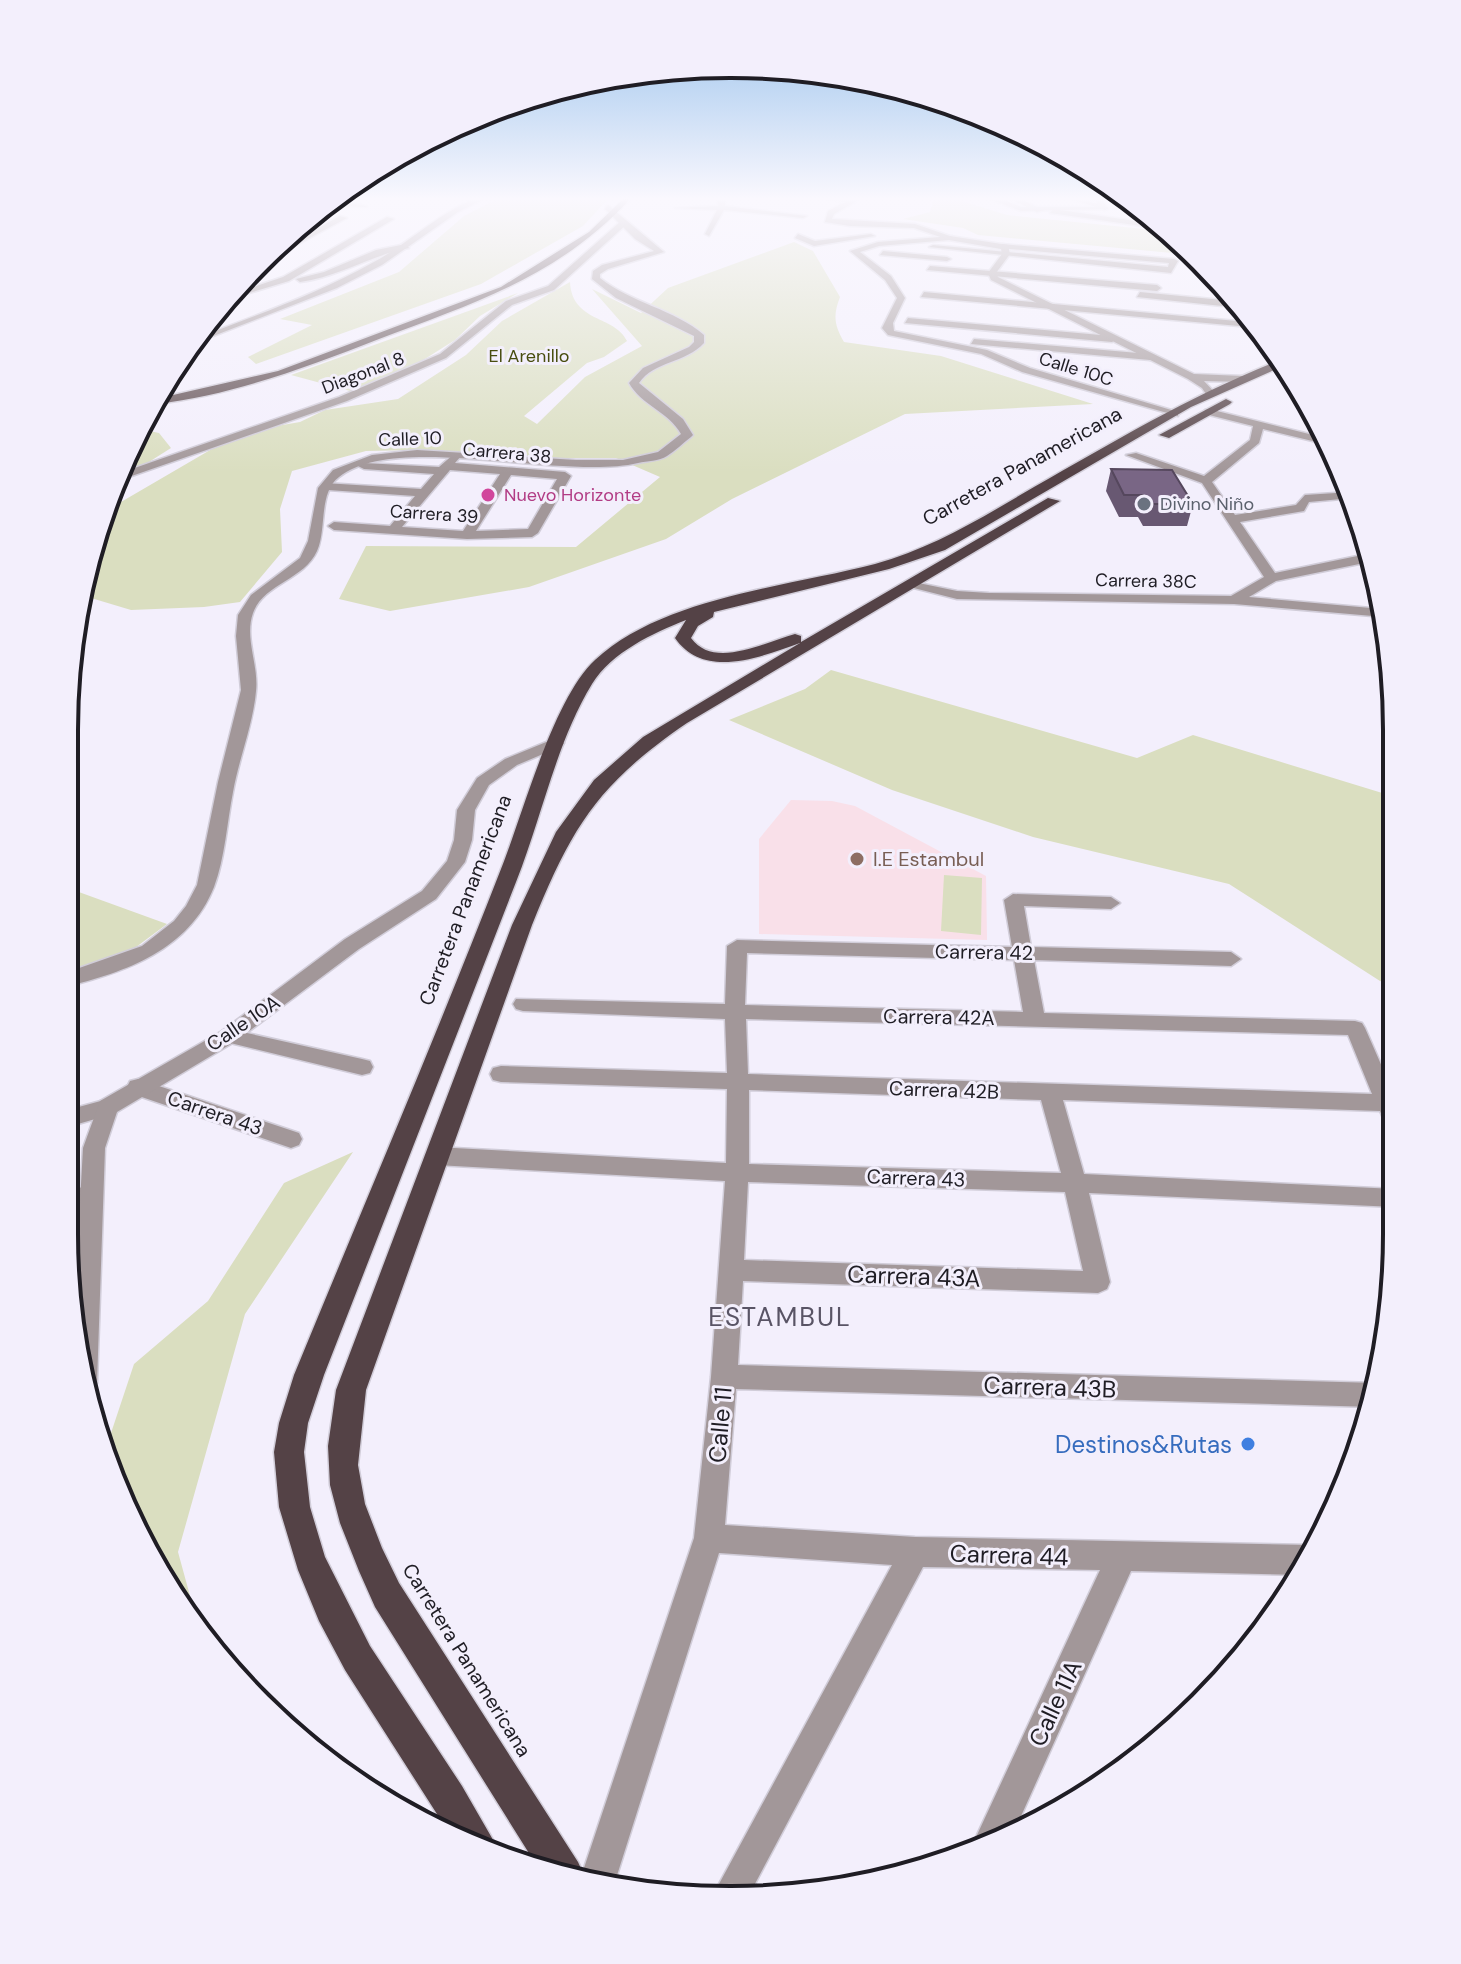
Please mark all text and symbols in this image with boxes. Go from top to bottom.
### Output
park label: El Arenillo [489,344,569,368]
street label: Diagonal 8 [318,346,408,400]
street label: Calle 10C [1036,346,1116,392]
street label: Carretera Panamericana [918,400,1126,532]
street label: Calle 10 [378,426,442,452]
street label: Carrera 38 [462,437,552,469]
place label: Nuevo Horizonte [504,483,641,507]
marker: Nuevo Horizonte [479,486,497,504]
place label: Divino Niño [1160,492,1254,516]
marker: Divino Niño [1135,495,1153,513]
street label: Carrera 39 [389,499,479,529]
street label: Carrera 38C [1095,568,1197,594]
street label: Carretera Panamericana [413,791,517,1009]
place label: I.E Estambul [873,846,984,872]
marker: I.E Estambul [848,850,866,868]
street label: Carrera 42 [935,938,1033,966]
street label: Calle 10A [201,989,285,1057]
street label: Carrera 42A [883,1003,995,1031]
street label: Carrera 42B [888,1075,1000,1105]
street label: Carrera 43 [164,1085,266,1141]
street label: Carrera 43 [866,1163,966,1193]
street label: Carrera 43A [847,1258,981,1294]
district label: ESTAMBUL [708,1300,852,1334]
street label: Carrera 43B [983,1369,1117,1405]
street label: Calle 11 [701,1386,739,1464]
place label: Destinos&Rutas [1055,1429,1232,1460]
marker: Destinos&Rutas [1239,1435,1257,1453]
street label: Carrera 44 [949,1537,1069,1573]
street label: Carretera Panamericana [397,1558,537,1762]
street label: Calle 11A [1022,1655,1088,1751]

